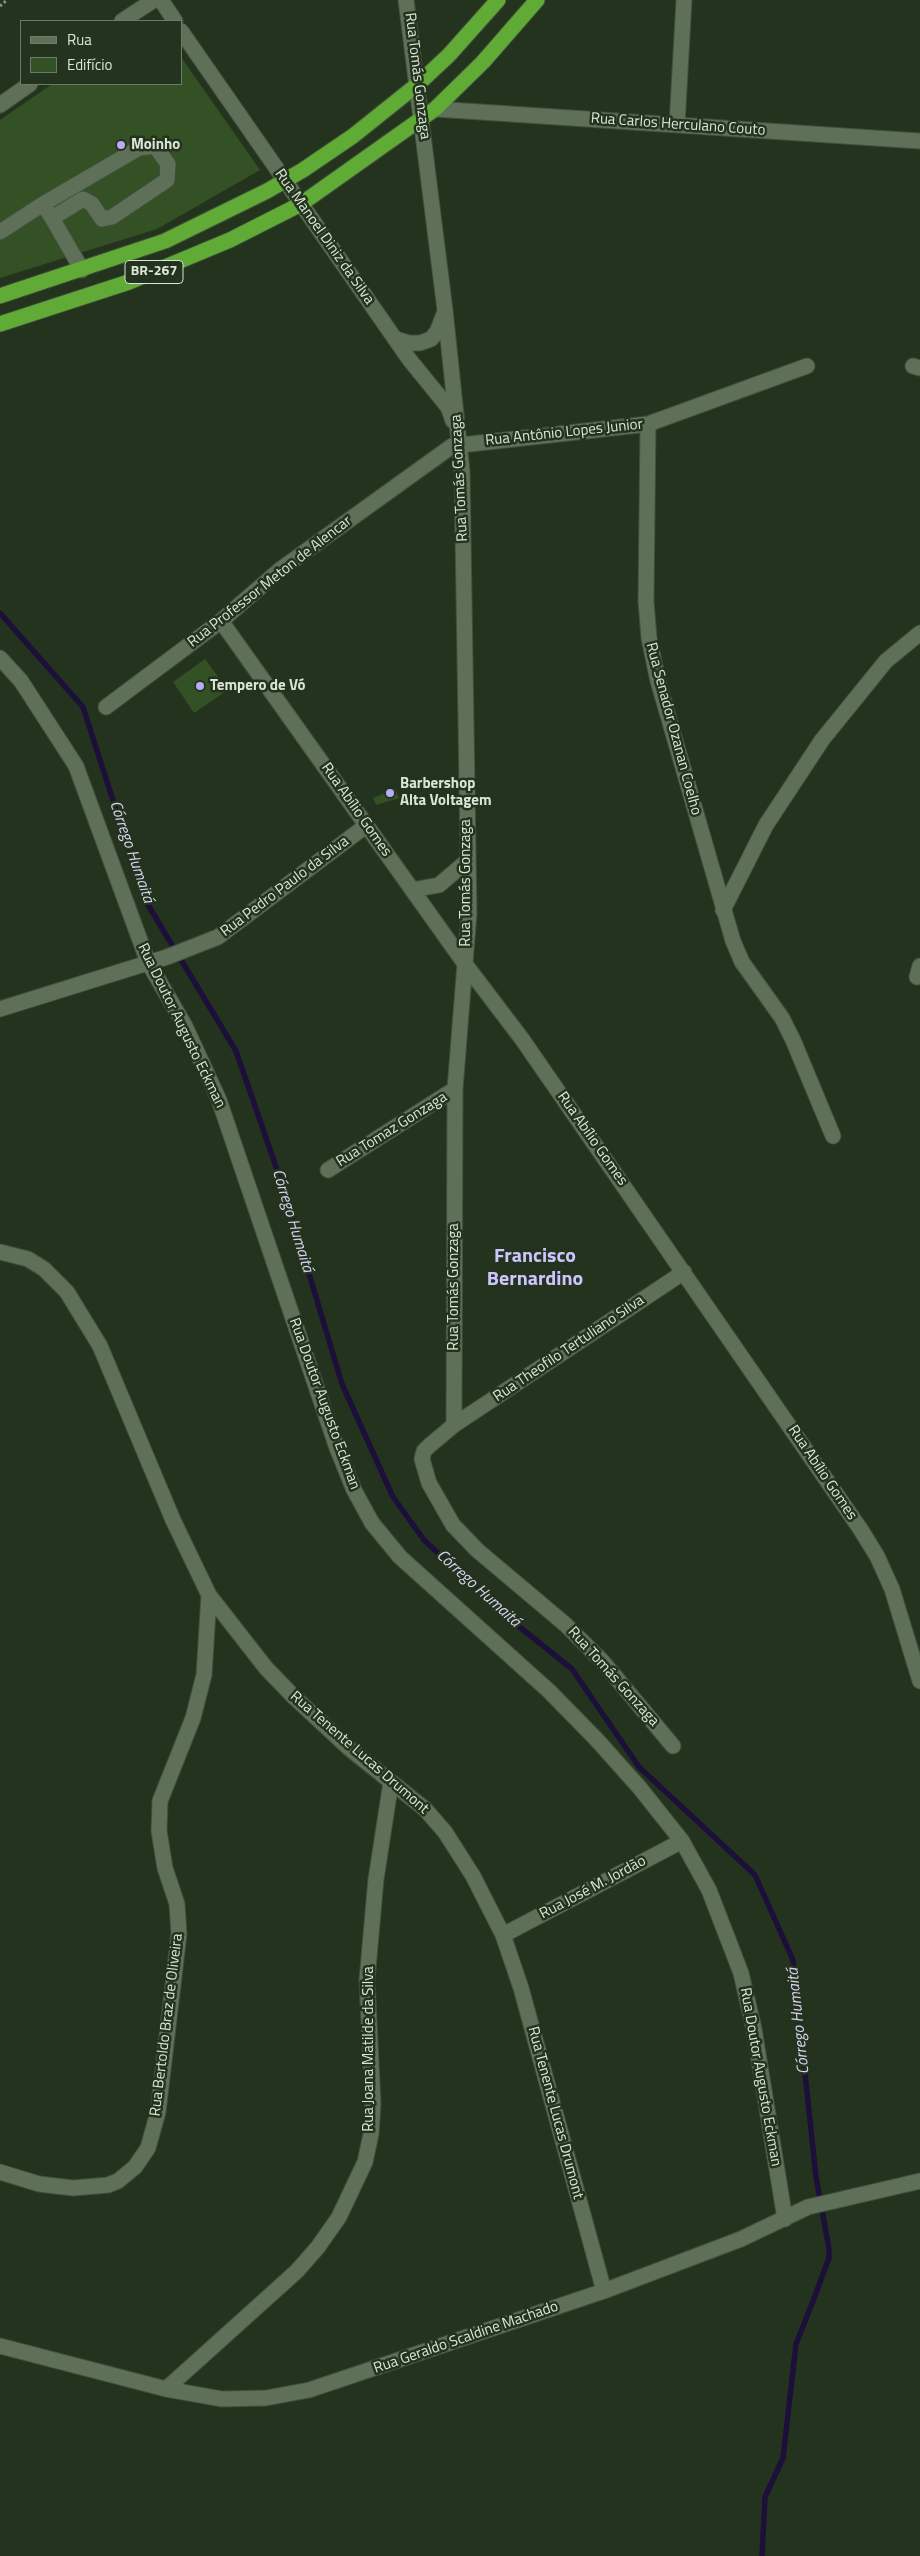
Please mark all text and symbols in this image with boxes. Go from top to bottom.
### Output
street label: Rua Tomás Gonzaga [400,12,434,140]
legend [20,20,182,85]
text: Rua [67,28,92,51]
text: Edifício [67,53,112,76]
street label: Rua Carlos Herculano Couto [590,110,766,140]
place label: Moinho [131,136,180,154]
marker: Moinho [115,139,127,151]
street label: Rua Manoel Diniz da Silva [270,166,378,308]
road number: BR-267 [125,260,183,284]
street label: Rua Tomás Gonzaga [448,414,472,542]
street label: Rua Antônio Lopes Junior [484,416,644,450]
street label: Rua Professor Meton de Alencar [184,512,356,652]
street label: Rua Senador Ozanan Coelho [641,641,705,817]
place label: Tempero de Vó [210,677,306,695]
marker: Tempero de Vó [194,680,206,692]
street label: Rua Abílio Gomes [317,760,395,860]
place label: Barbershop Alta Voltagem [400,775,492,810]
marker: Barbershop Alta Voltagem [384,787,396,799]
water label: Córrego Humaitá [105,798,157,906]
street label: Rua Tomás Gonzaga [457,819,475,947]
street label: Rua Pedro Paulo da Silva [217,833,353,941]
street label: Rua Doutor Augusto Eckman [133,941,229,1111]
street label: Rua Tomaz Gonzaga [333,1089,451,1171]
street label: Rua Abílio Gomes [553,1089,631,1189]
water label: Córrego Humaitá [267,1167,317,1275]
street label: Rua Tomás Gonzaga [445,1223,463,1351]
district label: Francisco Bernardino [487,1245,583,1292]
street label: Rua Theofilo Tertuliano Silva [490,1292,648,1406]
street label: Rua Doutor Augusto Eckman [285,1316,363,1492]
street label: Rua Abílio Gomes [784,1422,860,1524]
water label: Córrego Humaitá [432,1546,524,1632]
street label: Rua Tomás Gonzaga [564,1624,662,1730]
street label: Rua Tenente Lucas Drumont [286,1688,432,1818]
street label: Rua José M. Jordão [537,1852,649,1924]
street label: Rua Bertoldo Braz de Oliveira [147,1933,187,2117]
street label: Rua Joana Matilde da Silva [360,1966,378,2132]
water label: Córrego Humaitá [784,1967,814,2075]
street label: Rua Doutor Augusto Eckman [735,1986,785,2168]
street label: Rua Tenente Lucas Drumont [523,2025,587,2201]
street label: Rua Geraldo Scaldine Machado [371,2298,561,2378]

